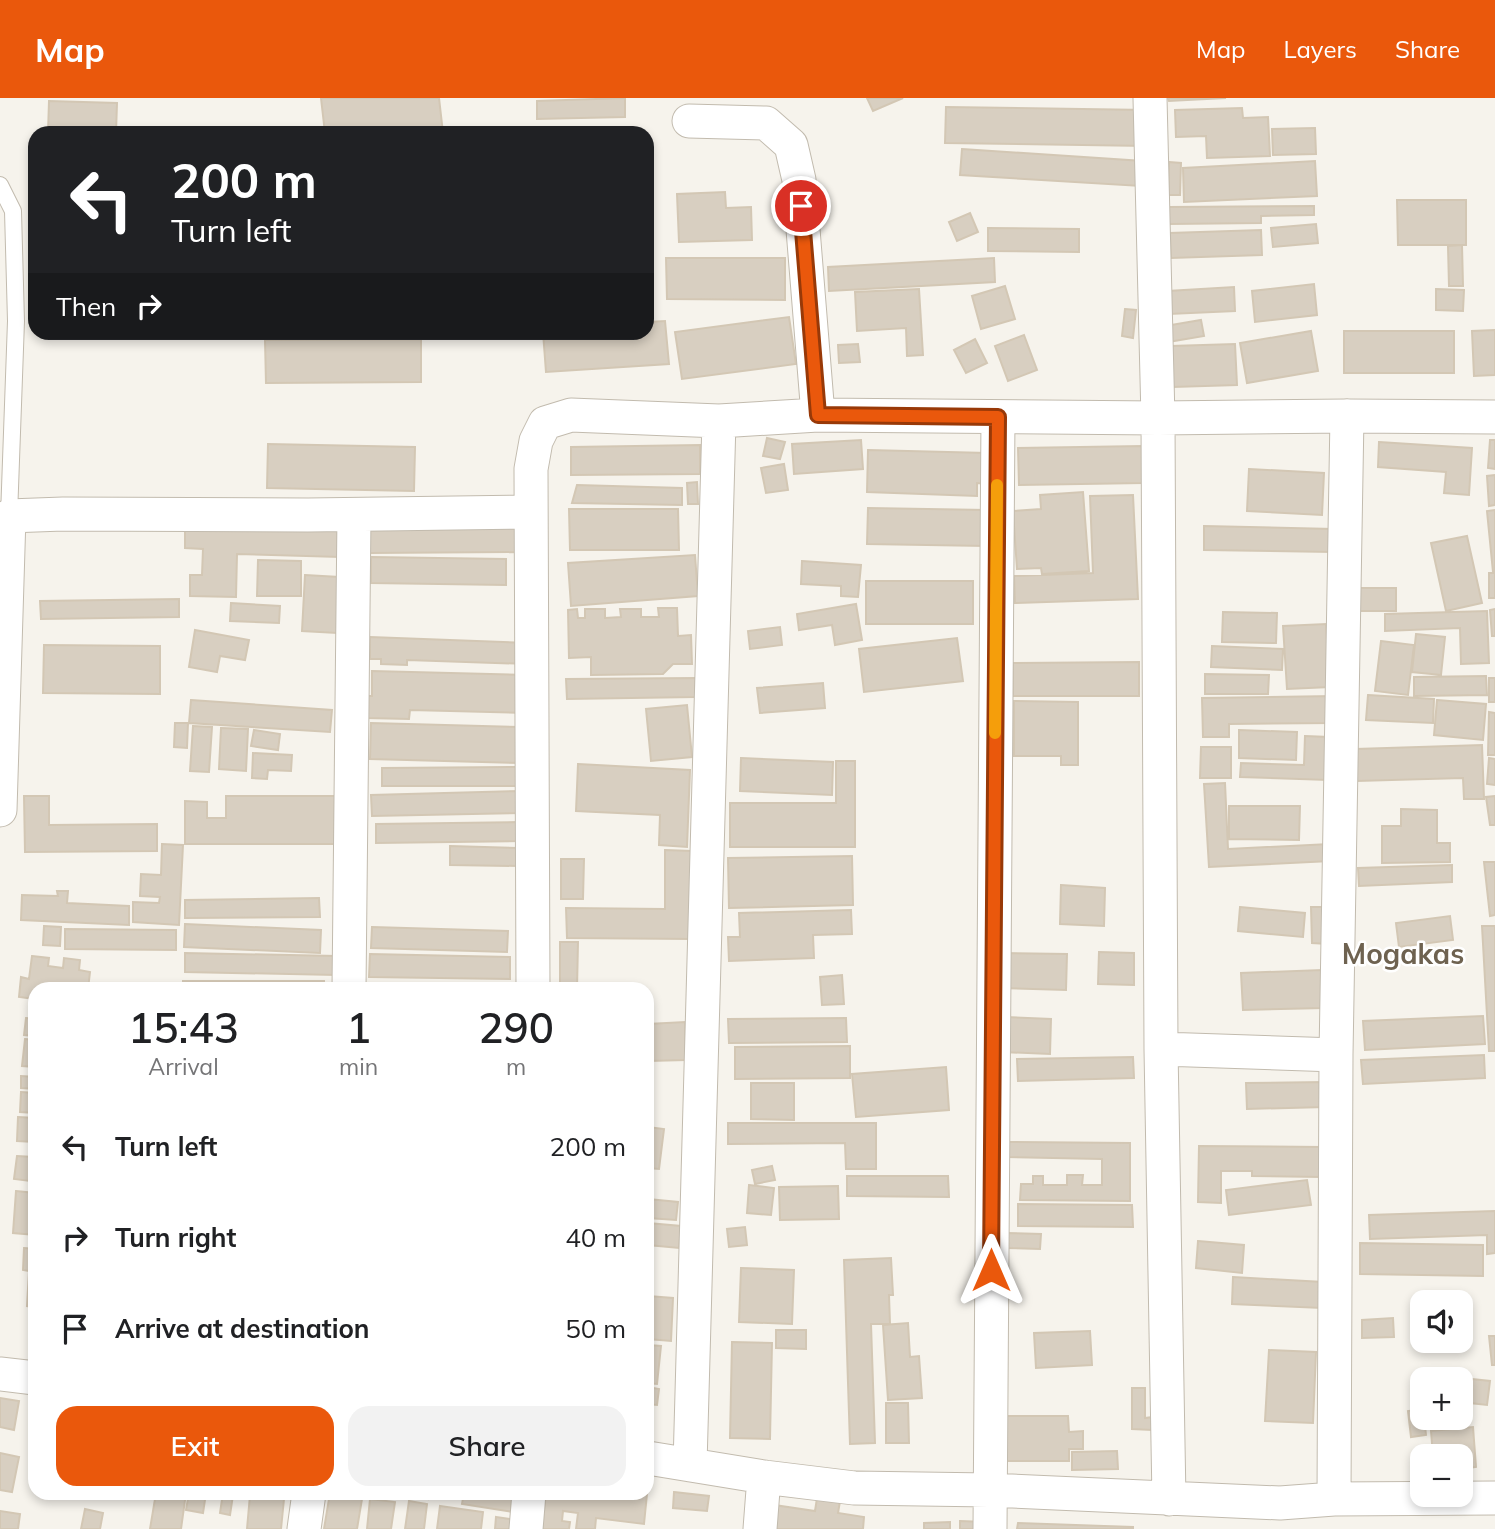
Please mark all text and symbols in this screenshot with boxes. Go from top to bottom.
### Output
text: Map [35,29,105,70]
text: Map [1196,34,1245,64]
text: Layers [1283,34,1357,64]
text: Share [1395,34,1460,64]
text: 200 m [171,149,317,210]
icon: left [56,154,147,245]
pin [771,176,831,236]
icon: arrive [782,187,820,225]
text: Turn left [171,210,291,250]
icon: right [130,287,168,325]
text: Then [56,290,116,323]
district label: Mogakas [1342,936,1464,971]
text: 15:43 [128,1001,239,1054]
text: 1 [346,1001,371,1054]
text: 290 [478,1001,554,1054]
text: Arrival [148,1052,219,1081]
text: min [339,1052,378,1081]
text: m [506,1052,526,1081]
icon: left [56,1128,94,1166]
text: Turn left [115,1130,217,1163]
text: 200 m [550,1130,626,1163]
icon: right [56,1219,94,1257]
text: Turn right [115,1221,236,1254]
text: 40 m [565,1221,626,1254]
position arrow [954,1233,1028,1307]
map controls [1410,1290,1473,1507]
button: sound [1410,1290,1473,1353]
icon: arrive [56,1310,94,1348]
text: Arrive at destination [115,1312,370,1345]
text: 50 m [565,1312,626,1345]
button: + [1410,1367,1473,1430]
button: Exit [56,1406,334,1486]
button: Share [348,1406,626,1486]
button: − [1410,1444,1473,1507]

